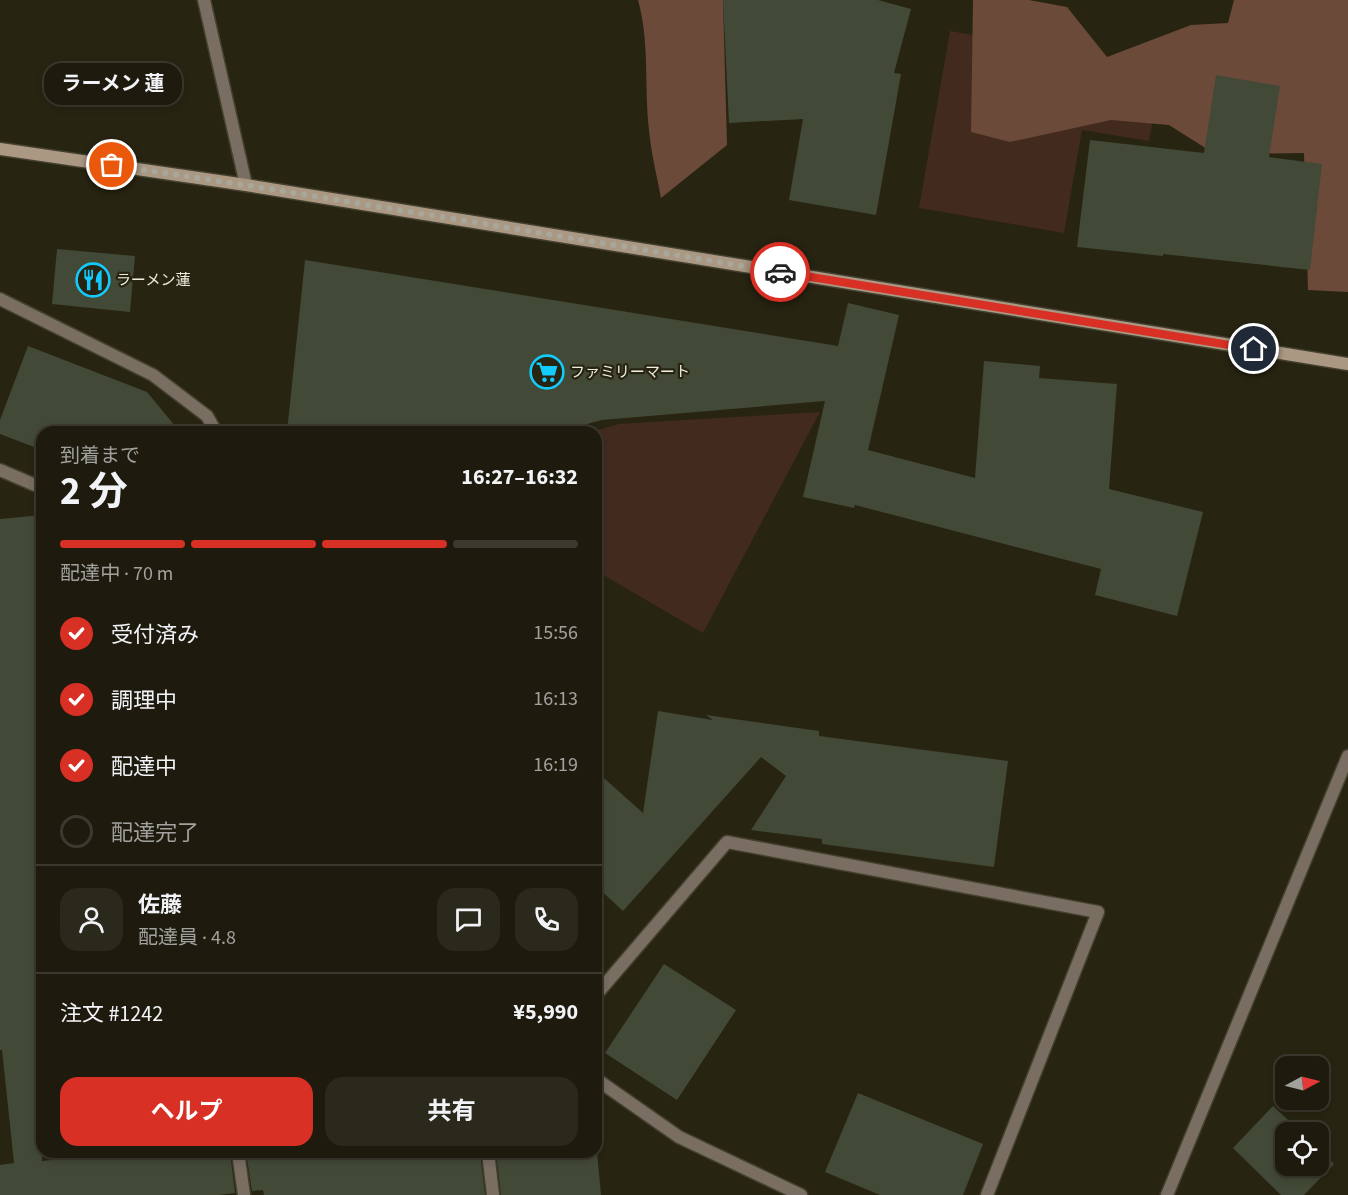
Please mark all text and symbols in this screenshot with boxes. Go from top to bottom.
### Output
callout: ラーメン 蓮 [43,63,181,105]
text: ラーメン 蓮 [61,70,165,98]
pin [86,139,137,190]
icon: bag [95,148,128,181]
courier [750,242,810,302]
icon: car [764,256,797,289]
restaurant icon: ラーメン蓮 [75,262,111,298]
place label: ラーメン蓮 [116,270,190,291]
pin [1228,323,1279,374]
icon: home [1237,332,1270,365]
supermarket icon: ファミリーマート [529,354,565,390]
place label: ファミリーマート [570,362,690,383]
text: 到着まで [60,442,140,470]
text: 16:27–16:32 [461,461,578,493]
text: 2 分 [60,464,127,520]
text: 配達中 · 70 m [60,560,173,588]
icon: check [60,617,93,650]
text: 受付済み [111,619,199,651]
text: 15:56 [533,619,578,647]
icon: check [60,683,93,716]
text: 調理中 [111,685,177,717]
text: 16:13 [533,685,578,713]
icon: check [60,749,93,782]
text: 配達中 [111,751,177,783]
text: 16:19 [533,751,578,779]
text: 配達完了 [111,817,199,849]
button: person [60,888,123,951]
button: chat [437,888,500,951]
button: phone [515,888,578,951]
text: 佐藤 [138,889,182,921]
text: 配達員 · 4.8 [138,924,236,952]
text: ¥5,990 [513,996,578,1028]
text: 注文 #1242 [60,998,163,1030]
north arrow [1275,1056,1329,1110]
map controls [1275,1056,1329,1176]
button: ヘルプ [60,1077,313,1146]
button: 共有 [325,1077,578,1146]
button: locate [1275,1122,1329,1176]

